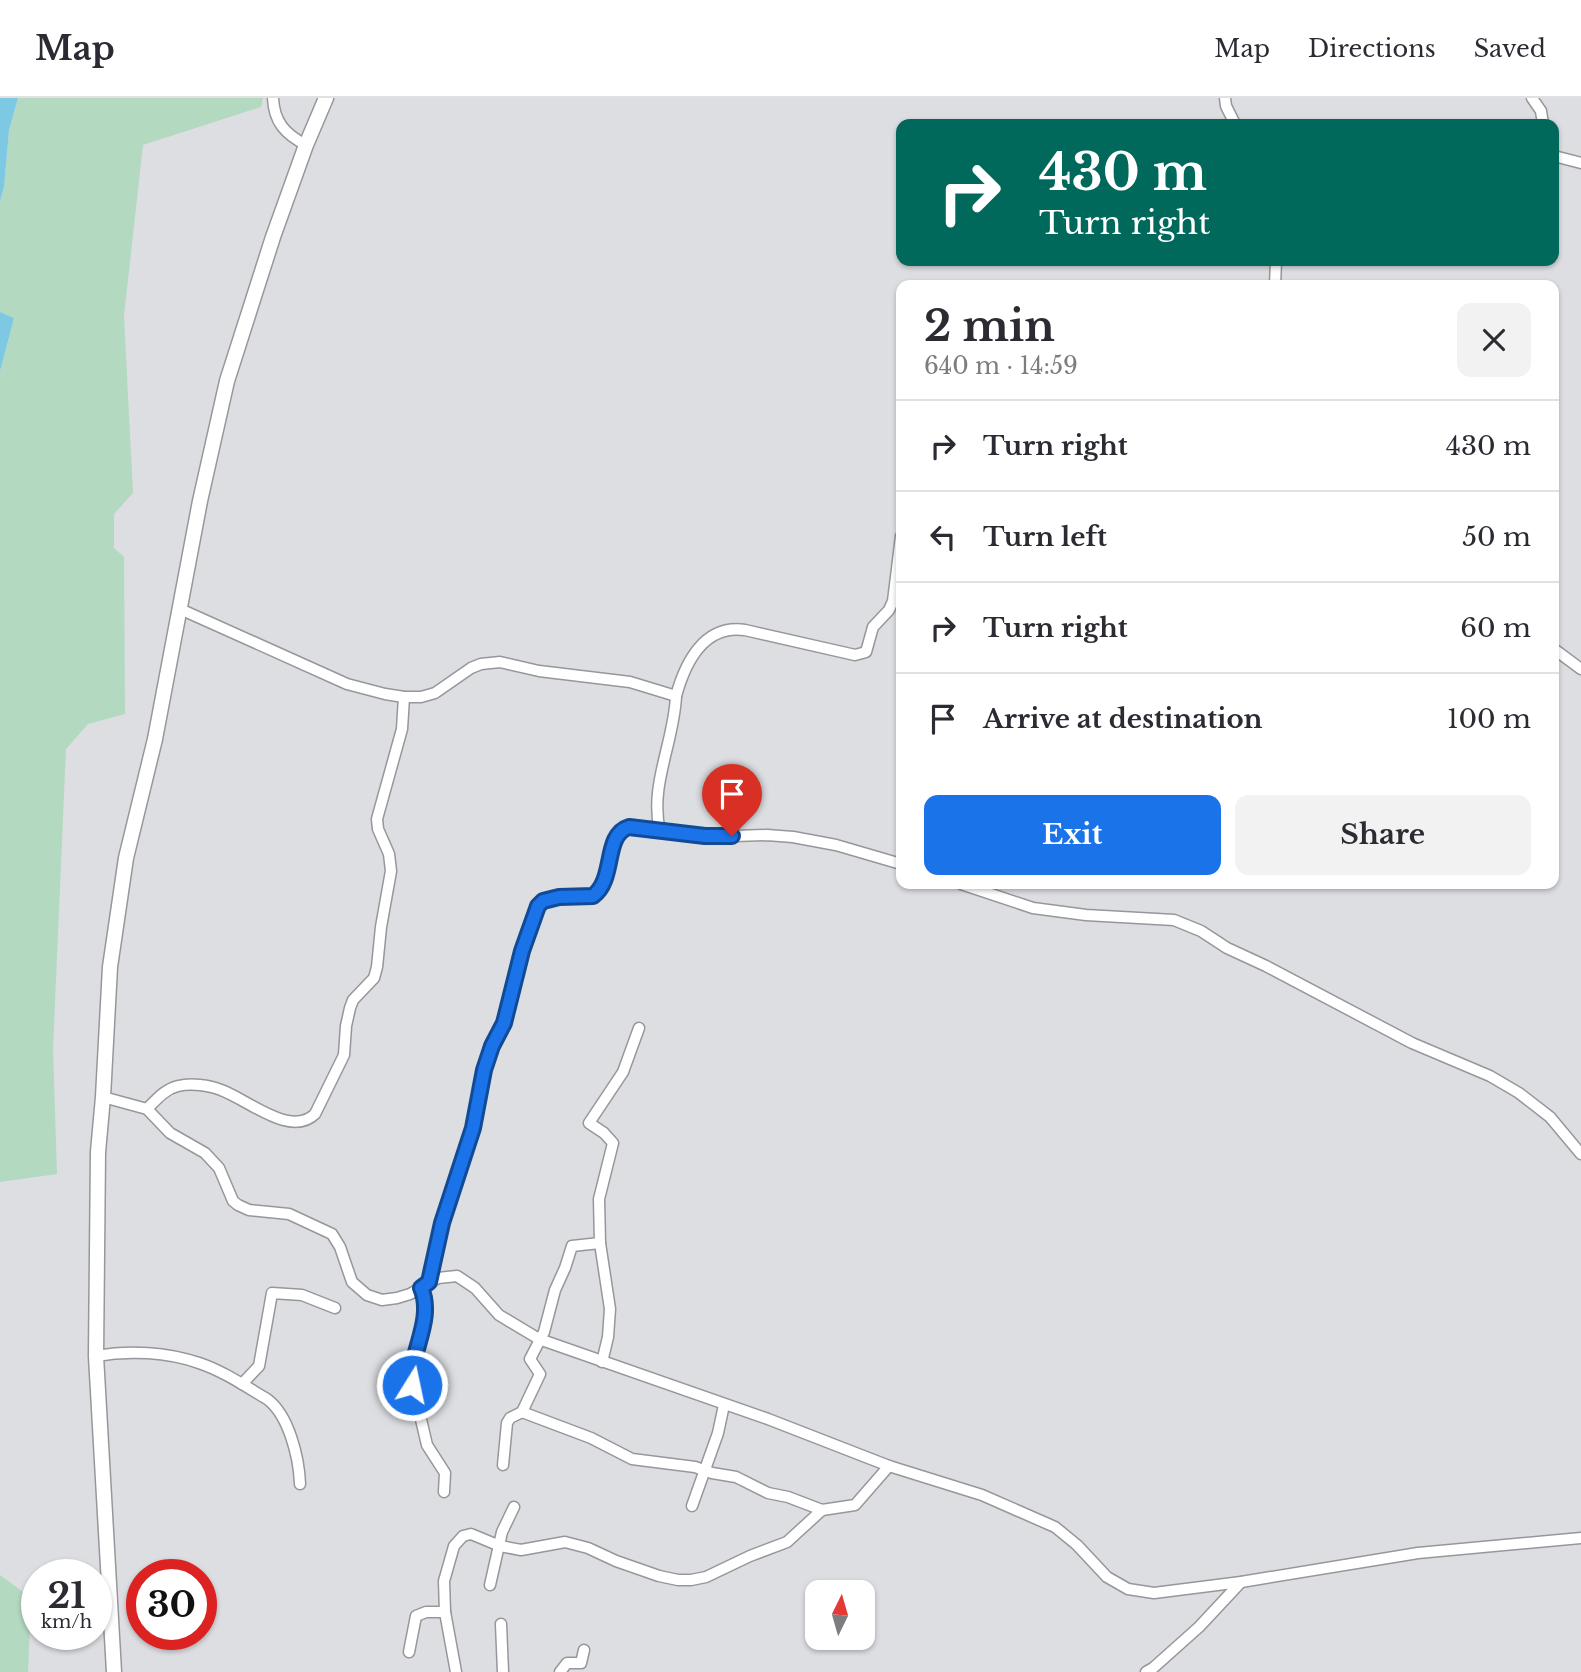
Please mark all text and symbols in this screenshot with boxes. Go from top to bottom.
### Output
text: Map [35,28,115,69]
text: Map [1214,34,1270,63]
text: Directions [1308,34,1436,63]
text: Saved [1474,34,1546,63]
text: 430 m [1039,142,1207,203]
icon: right [924,147,1015,238]
text: Turn right [1039,203,1210,243]
text: 2 min [924,300,1055,352]
button: close [1457,303,1531,377]
text: 640 m · 14:59 [924,352,1078,380]
icon: right [924,427,962,465]
text: Turn right [983,430,1128,462]
text: 430 m [1446,430,1531,462]
icon: left [924,518,962,556]
text: Turn left [983,521,1107,553]
text: 50 m [1462,521,1531,553]
icon: right [924,609,962,647]
text: Turn right [983,612,1128,644]
text: 60 m [1460,612,1531,644]
icon: arrive [924,700,962,738]
text: Arrive at destination [983,703,1263,735]
text: 100 m [1447,703,1531,735]
pin [702,764,762,836]
icon: arrive [713,775,751,813]
button: Exit [924,795,1221,875]
button: Share [1235,795,1531,875]
position arrow [375,1348,449,1422]
speed limit sign: 30 [126,1559,217,1650]
text: 21 [47,1574,86,1617]
north arrow [805,1580,875,1650]
map controls [805,1580,875,1650]
text: km/h [41,1611,92,1633]

